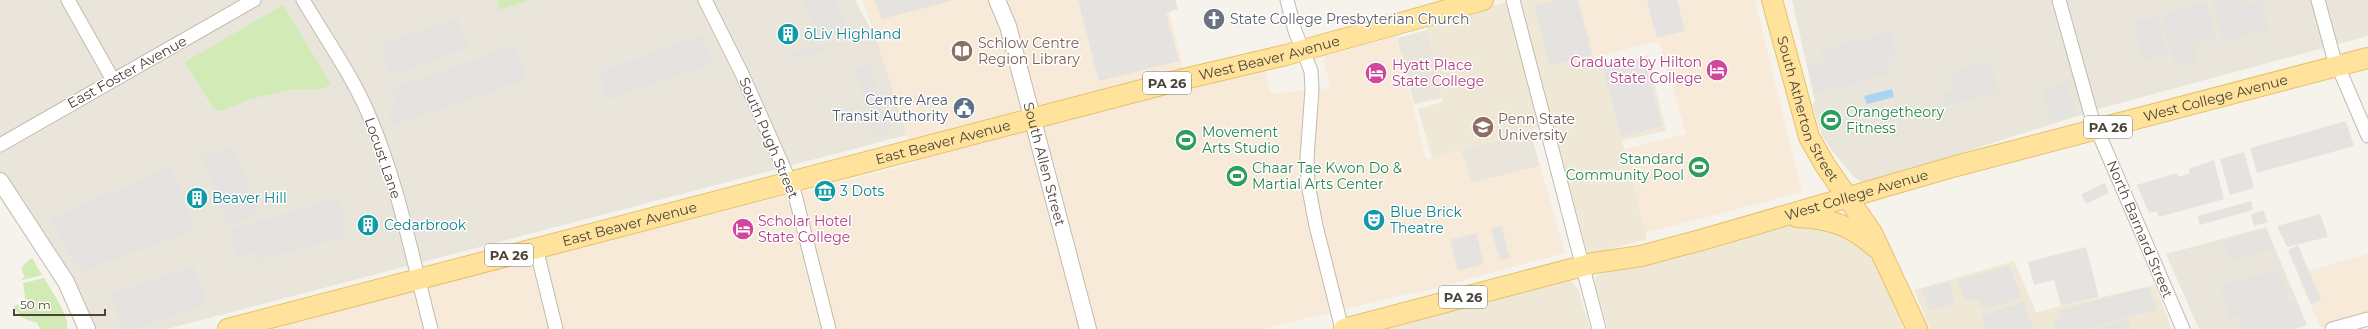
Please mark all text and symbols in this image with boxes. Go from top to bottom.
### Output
church icon: State College Presbyterian Church [1201,6,1227,32]
place label: State College Presbyterian Church [1230,10,1469,28]
building icon: ōLiv Highland [775,21,801,47]
place label: ōLiv Highland [804,25,901,43]
street label: West Beaver Avenue [1197,31,1342,84]
street label: East Foster Avenue [64,32,190,112]
place label: Schlow Centre Region Library [978,34,1080,68]
street label: South Atherton Street [1773,34,1843,185]
library icon: Schlow Centre Region Library [949,38,975,64]
place label: Graduate by Hilton State College [1570,53,1702,87]
place label: Hyatt Place State College [1392,56,1484,90]
hotel icon: Graduate by Hilton State College [1704,57,1730,83]
hotel icon: Hyatt Place State College [1363,60,1389,86]
street label: West College Avenue [2141,70,2290,126]
road number: PA 26 [1143,72,1191,94]
street label: South Pugh Street [735,75,803,202]
place label: Centre Area Transit Authority [832,91,948,125]
public building icon: Centre Area Transit Authority [951,95,977,121]
street label: South Allen Street [1020,100,1069,228]
place label: Orangetheory Fitness [1846,103,1944,137]
sports icon: Orangetheory Fitness [1818,107,1844,133]
place label: Penn State University [1498,110,1575,144]
school or university icon: Penn State University [1470,114,1496,140]
street label: Locust Lane [361,115,405,201]
street label: East Beaver Avenue [874,116,1012,168]
road number: PA 26 [2084,116,2132,138]
place label: Movement Arts Studio [1202,123,1280,157]
sports icon: Movement Arts Studio [1173,127,1199,153]
place label: Standard Community Pool [1566,150,1684,184]
sports icon: Standard Community Pool [1686,154,1712,180]
street label: North Barnard Street [2103,157,2177,301]
place label: Chaar Tae Kwon Do & Martial Arts Center [1252,159,1403,193]
sports icon: Chaar Tae Kwon Do & Martial Arts Center [1224,163,1250,189]
street label: West College Avenue [1783,166,1930,224]
museum icon: 3 Dots [812,178,838,204]
place label: 3 Dots [840,182,885,200]
building icon: Beaver Hill [184,185,210,211]
place label: Beaver Hill [212,189,287,207]
street label: East Beaver Avenue [560,198,699,250]
place label: Blue Brick Theatre [1390,203,1462,237]
theatre icon: Blue Brick Theatre [1361,207,1387,233]
building icon: Cedarbrook [355,212,381,238]
place label: Scholar Hotel State College [758,212,852,246]
place label: Cedarbrook [384,216,467,234]
hotel icon: Scholar Hotel State College [730,216,756,242]
road number: PA 26 [485,244,533,266]
road number: PA 26 [1439,286,1487,308]
scale bar [14,291,105,317]
text: 50 m [20,297,51,312]

